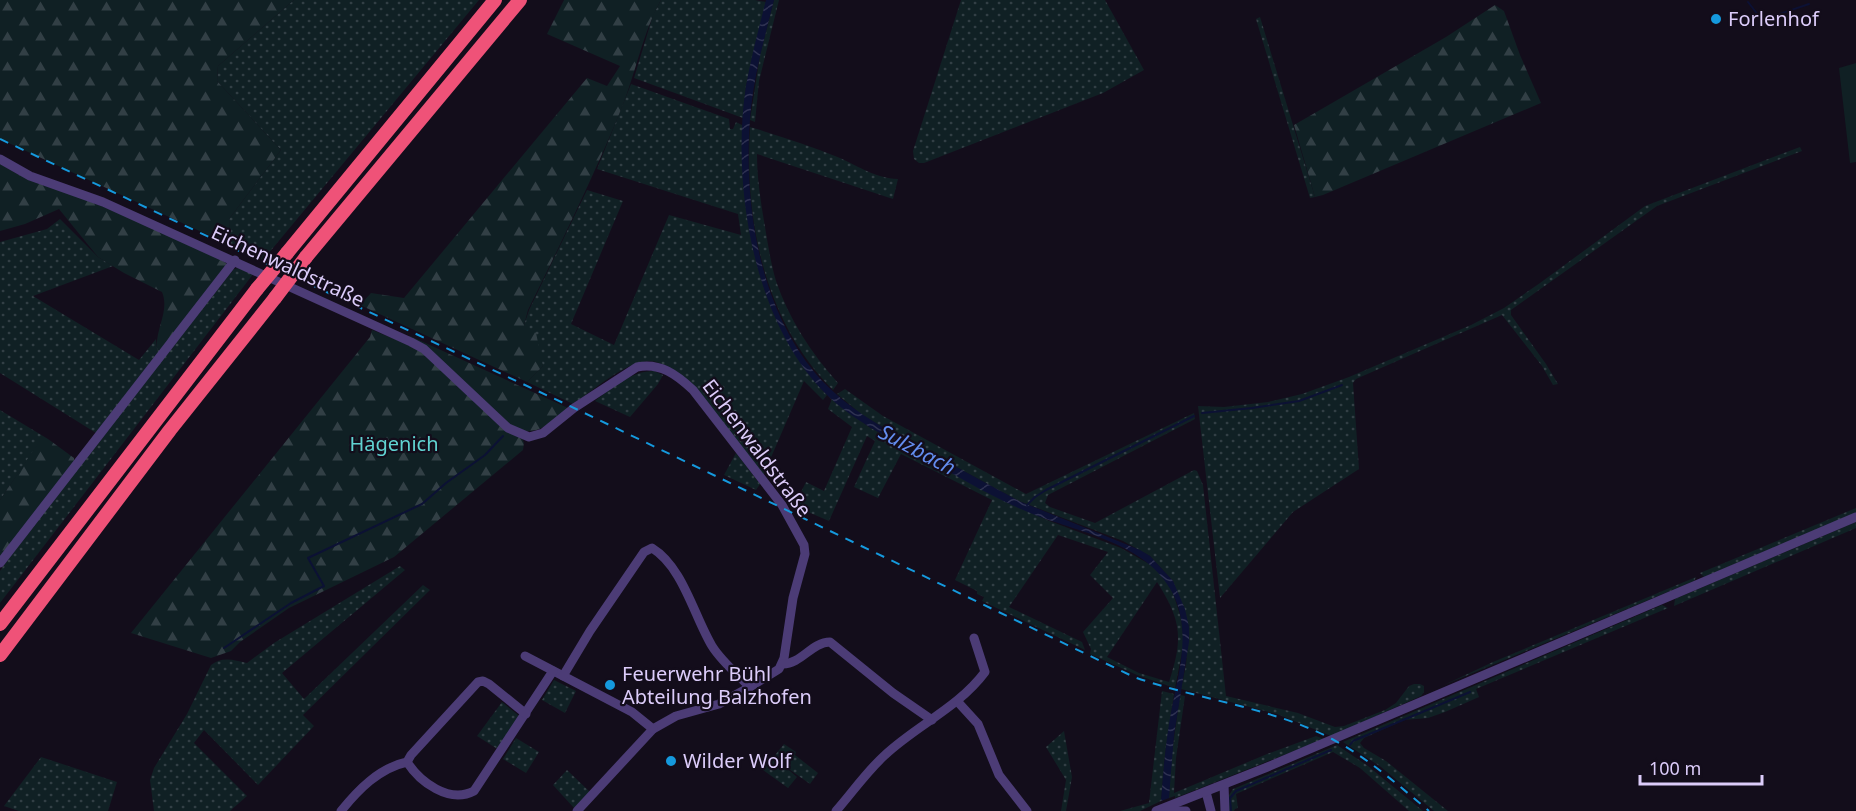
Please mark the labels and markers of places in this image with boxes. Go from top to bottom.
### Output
place label: Forlenhof [1728,5,1820,32]
marker: Forlenhof [1709,12,1723,26]
place label: Feuerwehr Bühl Abteilung Balzhofen [622,660,812,710]
marker: Feuerwehr Bühl Abteilung Balzhofen [603,678,617,692]
place label: Wilder Wolf [683,747,792,774]
marker: Wilder Wolf [664,754,678,768]

